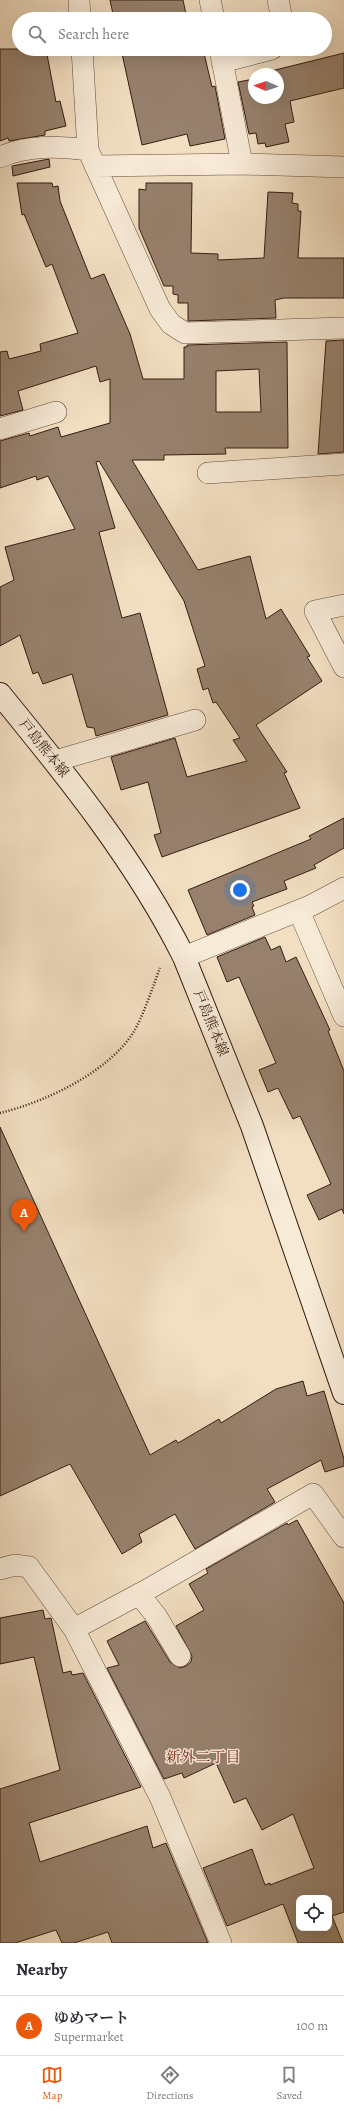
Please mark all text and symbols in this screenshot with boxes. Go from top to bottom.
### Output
search box [12,12,332,56]
icon: search [26,23,48,45]
text: Search here [58,24,129,44]
north arrow [248,68,284,104]
street label: 戸島熊本線 [15,715,73,781]
your location [230,880,250,900]
street label: 戸島熊本線 [189,987,233,1059]
pin: A [11,1199,37,1232]
district label: 新外二丁目 [165,1747,241,1767]
map controls [296,1895,332,1931]
button: locate [296,1895,332,1931]
text: Nearby [16,1958,67,1981]
text: ゆめマート [54,2008,129,2028]
text: A [25,2017,33,2034]
text: 100 m [296,2017,328,2034]
text: Supermarket [54,2028,124,2045]
tab: Map [41,2064,63,2103]
tab: Directions [146,2064,194,2103]
tab: Saved [276,2064,303,2103]

